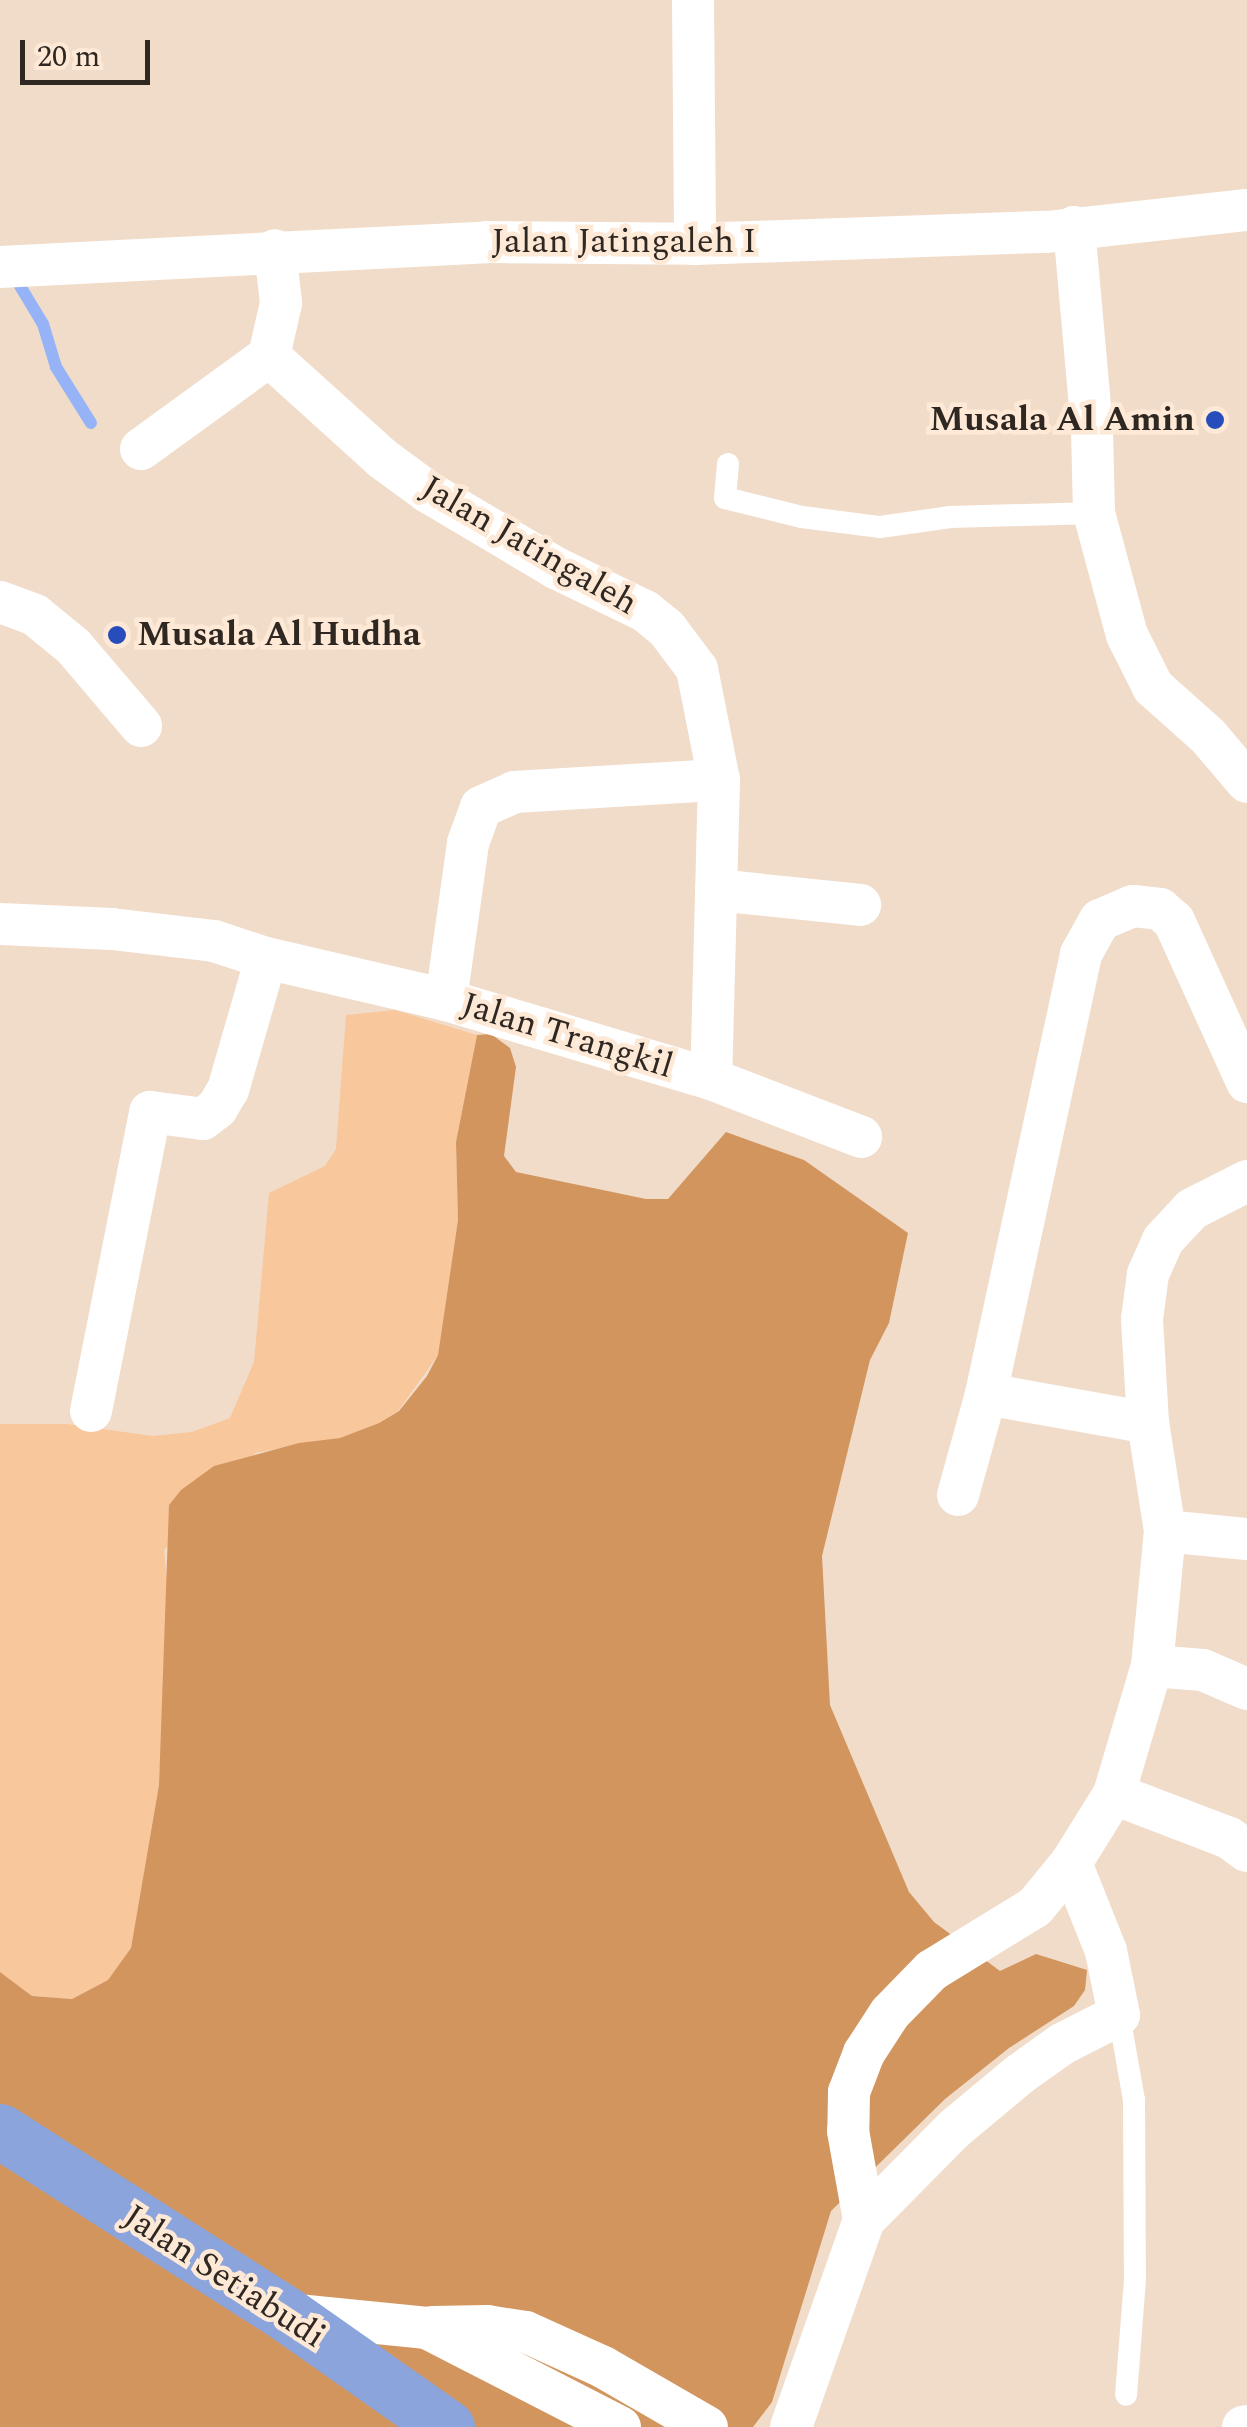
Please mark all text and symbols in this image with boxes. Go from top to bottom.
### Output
scale bar [25,20,155,82]
text: 20 m [37,34,100,80]
street label: Jalan Jatingaleh I [491,221,757,263]
place label: Musala Al Amin [929,399,1195,441]
marker: Musala Al Amin [1204,409,1226,431]
street label: Jalan Jatingaleh [413,467,645,625]
place label: Musala Al Hudha [137,614,421,656]
marker: Musala Al Hudha [106,624,128,646]
street label: Jalan Trangkil [456,984,678,1088]
street label: Jalan Setiabudi [115,2196,333,2358]

